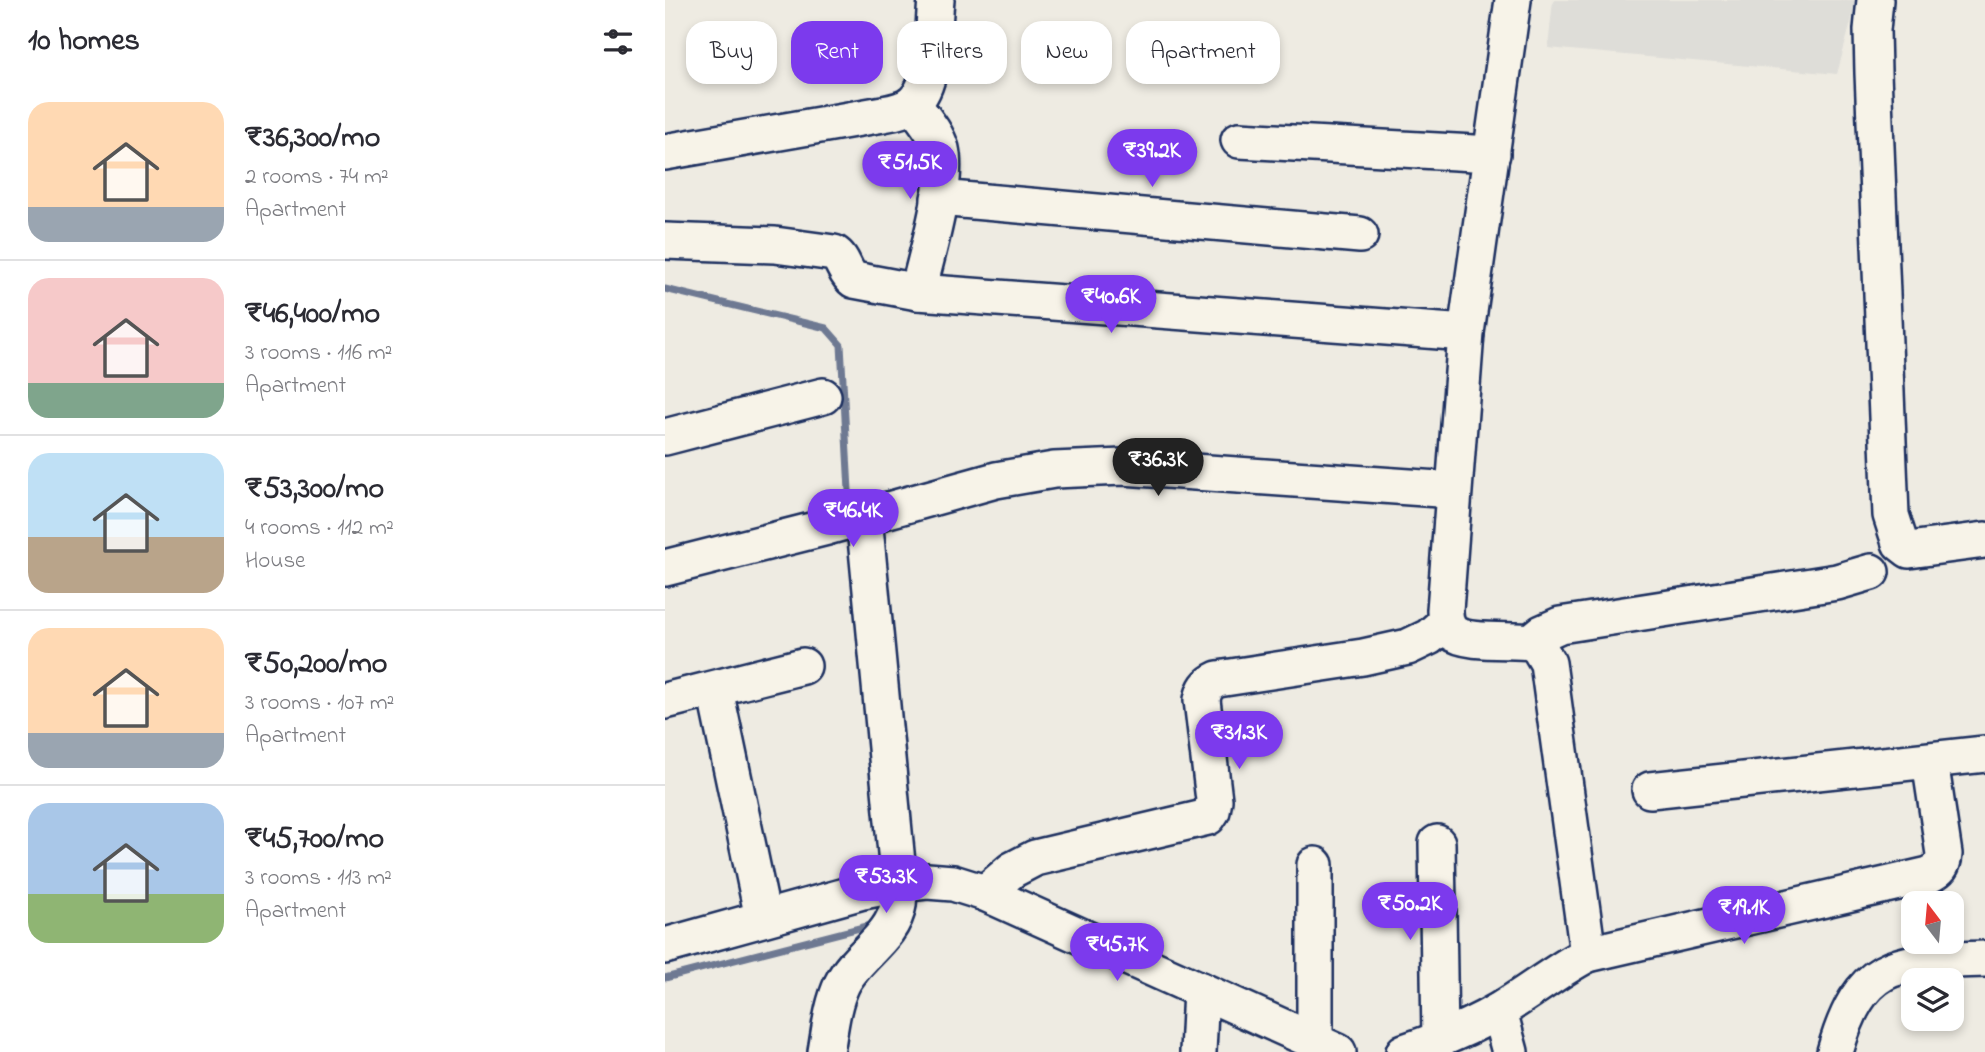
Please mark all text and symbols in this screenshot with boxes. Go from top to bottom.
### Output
text: 10 homes [28,20,140,64]
chip: Buy [686,21,777,84]
chip: Rent [791,21,883,84]
chip: Filters [897,21,1007,84]
chip: New [1021,21,1112,84]
chip: Apartment [1126,21,1280,84]
icon: filters [599,23,637,61]
text: ₹36,300/mo [245,117,380,161]
icon: home [84,130,168,214]
pin: ₹39.2K [1095,130,1209,189]
text: ₹39.2K [1123,135,1181,168]
pin: ₹51.5K [853,142,967,201]
text: ₹51.5K [878,147,942,180]
text: 2 rooms · 74 m² [245,161,389,194]
text: Apartment [245,194,346,227]
pin: ₹40.6K [1054,276,1168,335]
text: ₹40.6K [1081,281,1141,314]
text: ₹46,400/mo [245,293,380,337]
icon: home [84,306,168,390]
text: 3 rooms · 116 m² [245,337,392,370]
text: Apartment [245,370,346,403]
pin: ₹36.3K [1101,438,1215,498]
text: ₹36.3K [1129,444,1187,477]
text: ₹53,300/mo [245,468,384,512]
icon: home [84,481,168,565]
pin: ₹46.4K [796,490,910,549]
text: ₹46.4K [824,495,882,528]
text: 4 rooms · 112 m² [245,512,394,545]
text: House [245,545,305,578]
text: ₹50,200/mo [245,643,387,687]
icon: home [84,656,168,740]
text: 3 rooms · 107 m² [245,687,394,720]
pin: ₹31.3K [1182,712,1296,771]
text: ₹31.3K [1211,717,1267,750]
text: Apartment [245,720,346,753]
text: ₹45,700/mo [245,818,384,862]
icon: home [84,831,168,915]
pin: ₹53.3K [829,856,943,915]
text: ₹53.3K [855,861,917,894]
text: 3 rooms · 113 m² [245,862,392,895]
pin: ₹50.2K [1353,883,1467,942]
pin: ₹19.1K [1687,886,1801,946]
text: ₹50.2K [1378,888,1442,921]
north arrow [1901,891,1963,954]
map controls [1901,891,1964,1031]
text: ₹19.1K [1718,892,1770,925]
text: Apartment [245,895,346,928]
pin: ₹45.7K [1060,923,1174,983]
text: ₹45.7K [1086,929,1148,962]
button: layers [1901,968,1964,1031]

